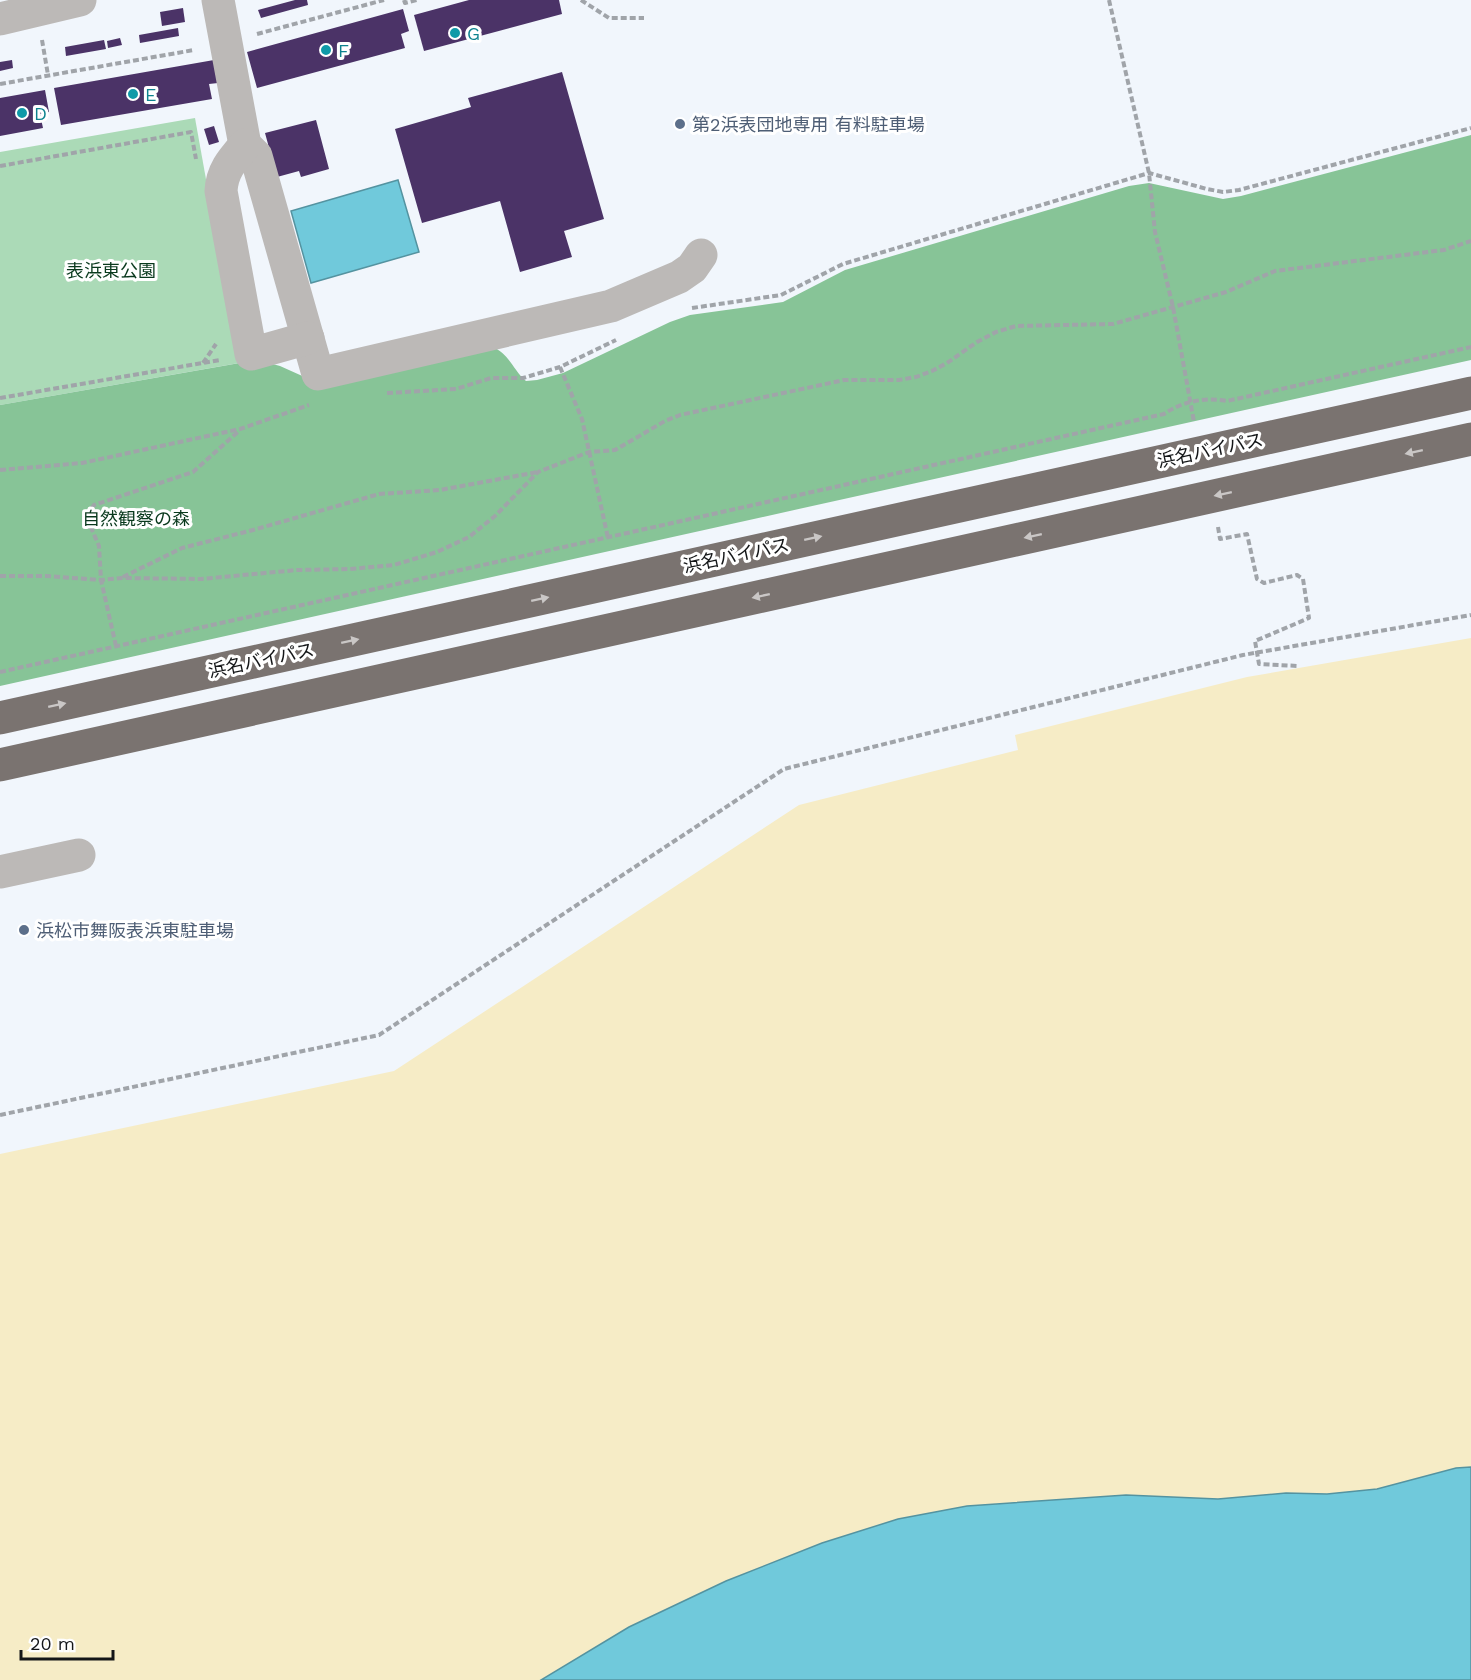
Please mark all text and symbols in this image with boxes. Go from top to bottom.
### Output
place label: G [467,23,480,44]
marker: G [448,26,462,40]
place label: F [338,40,349,61]
marker: F [319,43,333,57]
place label: E [145,84,156,105]
marker: E [126,87,140,101]
place label: D [34,103,47,124]
marker: D [15,106,29,120]
place label: 第2浜表団地専用 有料駐車場 [692,114,925,135]
marker: 第2浜表団地専用 有料駐車場 [673,117,687,131]
park label: 表浜東公園 [66,260,156,281]
street label: 浜名バイパス [1155,429,1265,471]
one-way arrow [1404,448,1423,457]
one-way arrow [1214,490,1233,499]
park label: 自然観察の森 [82,508,190,529]
one-way arrow [1023,532,1042,541]
one-way arrow [804,533,823,542]
street label: 浜名バイパス [681,534,791,576]
one-way arrow [751,592,770,602]
one-way arrow [531,593,550,603]
one-way arrow [341,635,359,645]
street label: 浜名バイパス [206,639,316,681]
one-way arrow [48,700,66,710]
place label: 浜松市舞阪表浜東駐車場 [36,920,234,941]
marker: 浜松市舞阪表浜東駐車場 [17,923,31,937]
scale bar [21,1623,112,1661]
text: 20 m [30,1633,75,1654]

